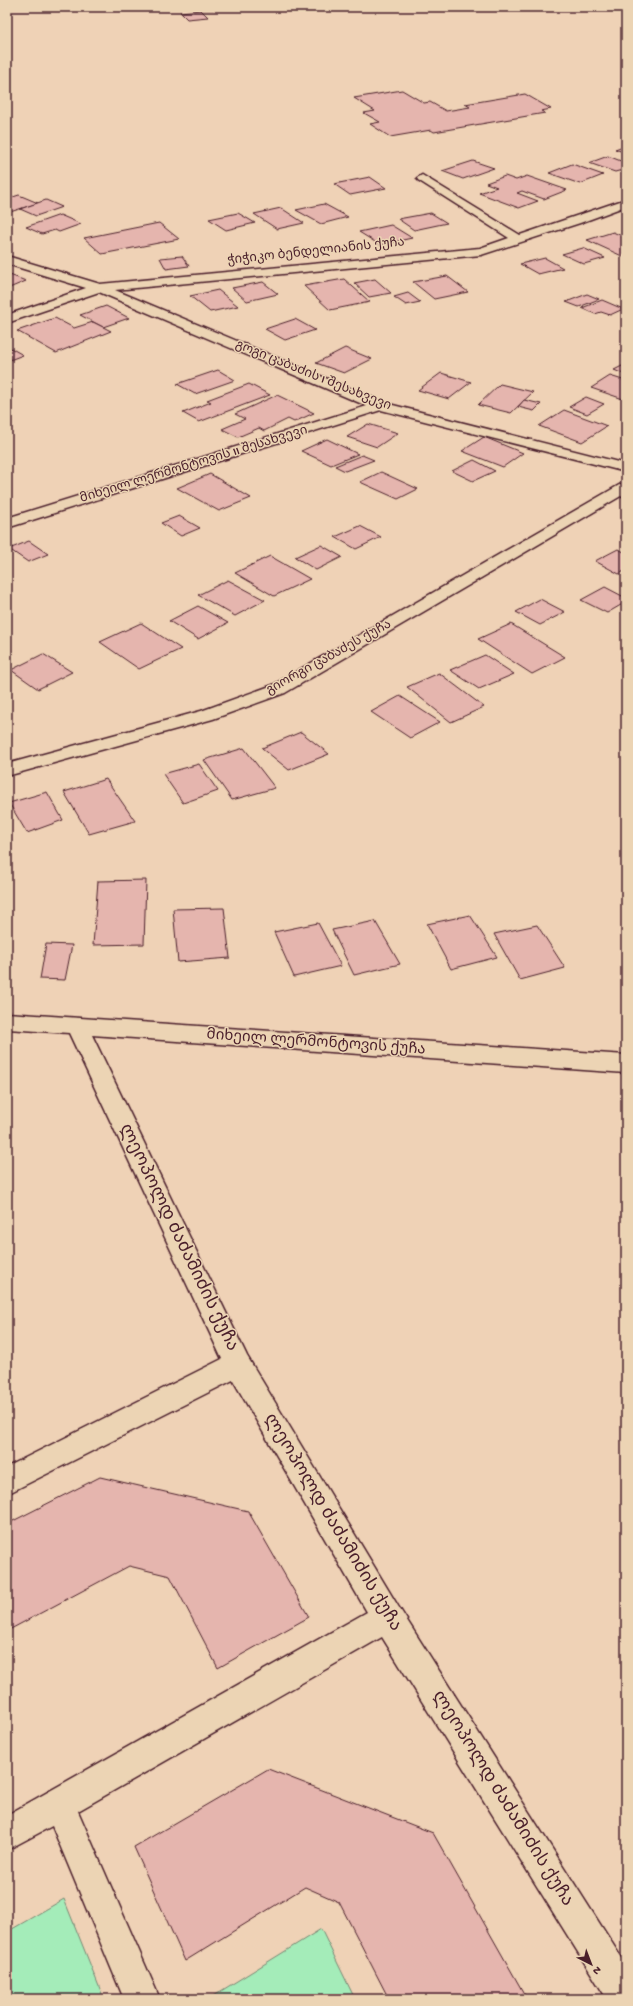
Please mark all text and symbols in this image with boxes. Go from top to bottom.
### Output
street label: ჭიჭიკო ბენდელიანის ქუჩა [227,235,405,269]
street label: გოგი ცაბაძის I შესახვევი [233,338,393,414]
street label: მიხეილ ლერმონტოვის II შესახვევი [78,423,310,507]
street label: გიორგი ცაბაძეს ქუჩა [264,617,394,699]
street label: მიხეილ ლერმონტოვის ქუჩა [206,1026,426,1060]
street label: ლეოპოლდ ძაძამიძის ქუჩა [114,1121,242,1355]
street label: ლეოპოლდ ძაძამიძის ქუჩა [259,1410,405,1636]
street label: ლეოპოლდ ძაძამიძის ქუჩა [427,1687,577,1911]
north arrow [571,1944,611,1984]
text: N [590,1963,603,1977]

